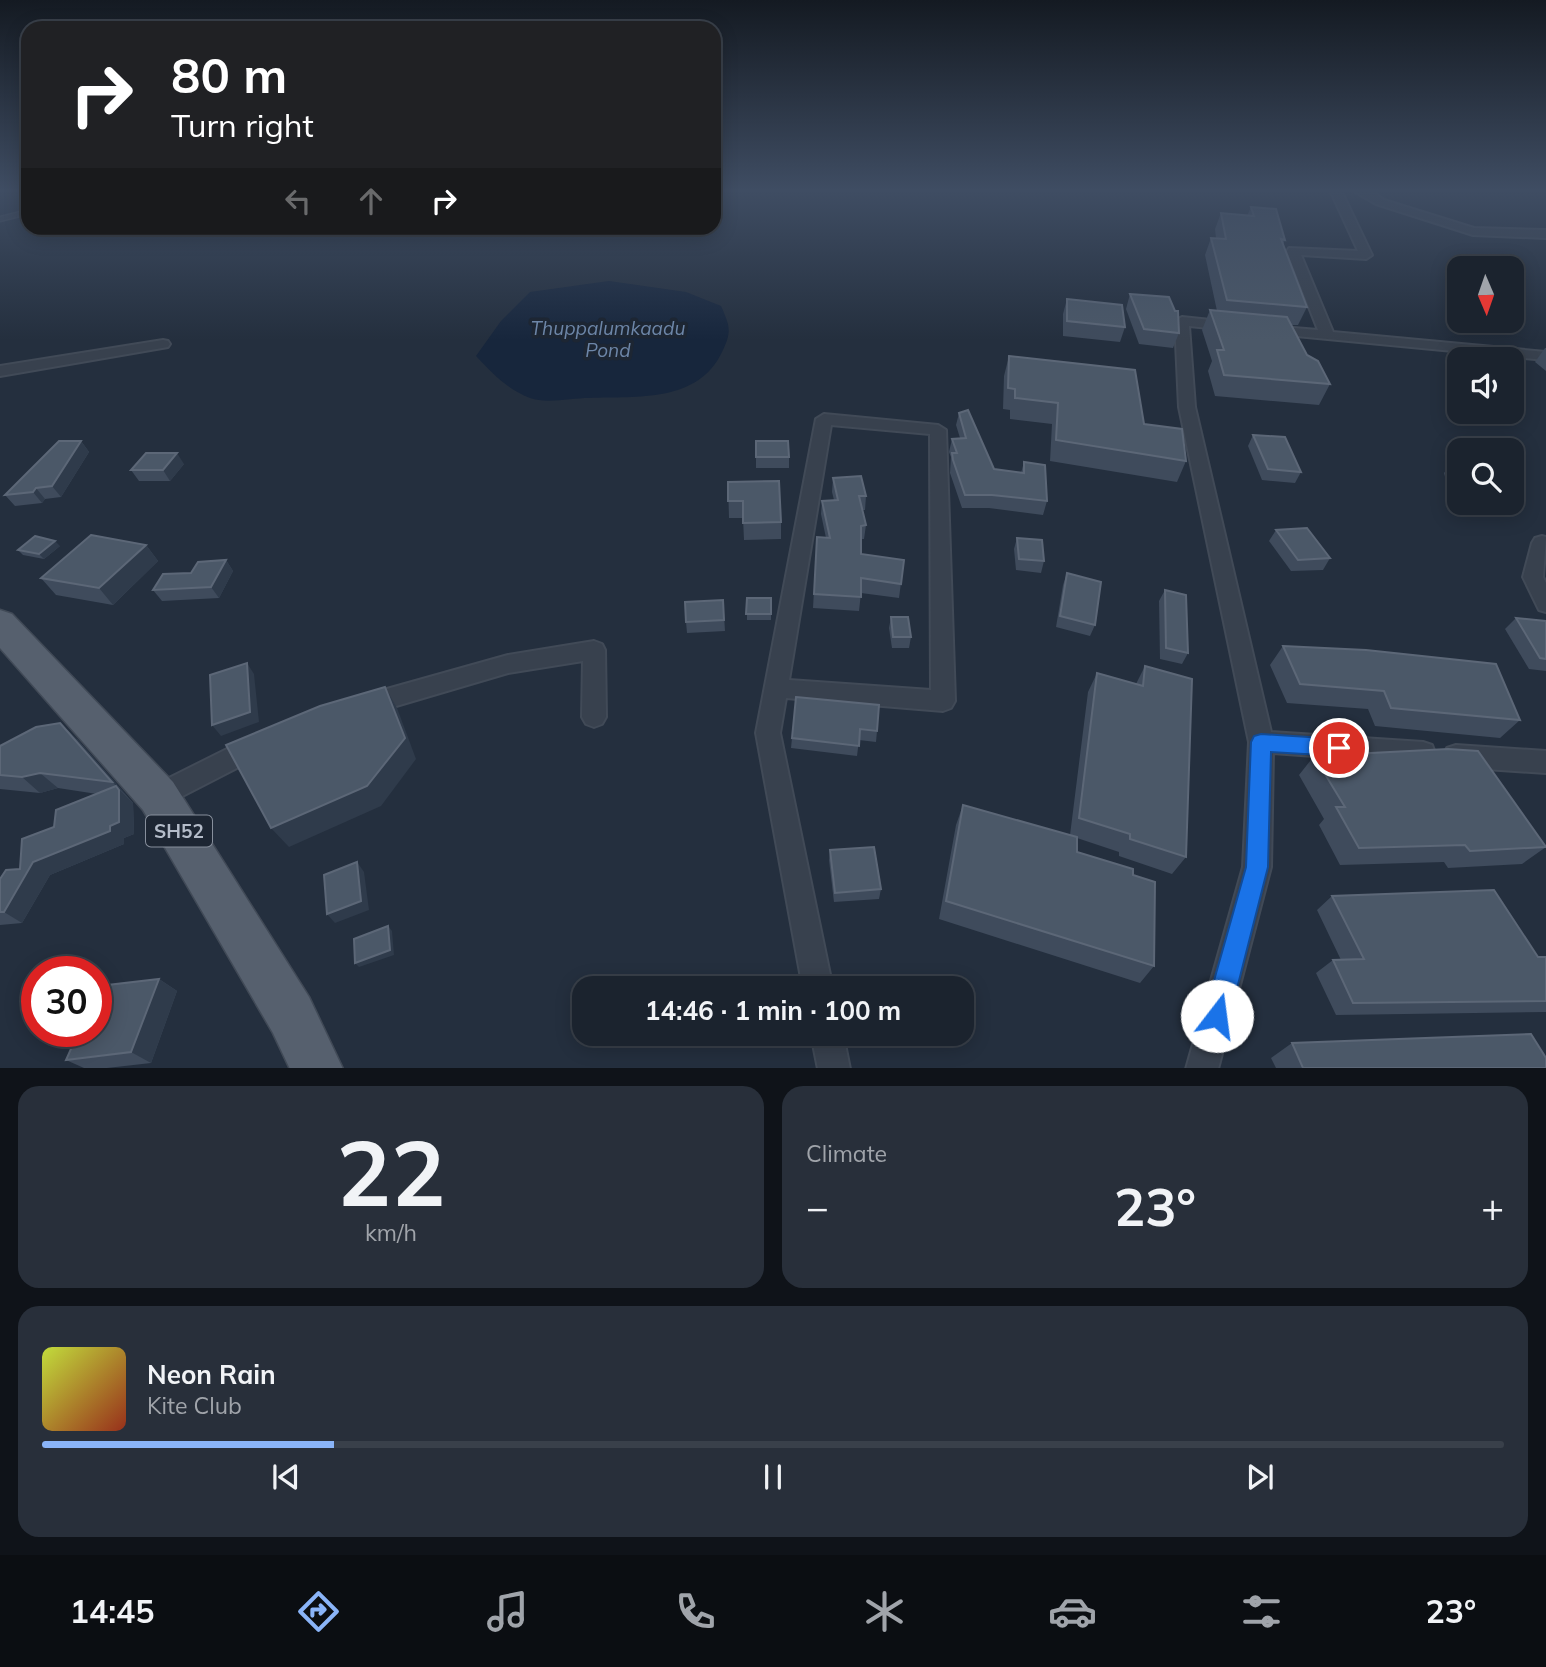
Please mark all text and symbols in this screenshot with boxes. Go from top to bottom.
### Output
text: 80 m [171,44,287,105]
icon: right [56,49,147,140]
text: Turn right [171,105,314,145]
icon: left [279,182,317,220]
icon: ahead [352,182,390,220]
icon: right [425,182,463,220]
north arrow [1447,256,1524,332]
map controls [1447,256,1524,515]
water label: Thuppalumkaadu Pond [531,316,685,362]
button: sound [1447,347,1524,424]
button: search [1447,438,1524,515]
pin [1309,718,1369,778]
icon: arrive [1320,729,1358,767]
road number: SH52 [146,816,212,846]
speed limit sign: 30 [21,956,112,1047]
position arrow [1180,979,1254,1053]
text: 14:46 · 1 min · 100 m [645,994,901,1027]
text: 22 [336,1115,446,1229]
text: Climate [806,1139,887,1168]
text: 23° [1114,1174,1196,1239]
text: − [806,1183,829,1231]
text: + [1481,1183,1504,1231]
text: km/h [365,1218,417,1247]
text: Neon Rain [147,1358,276,1391]
text: Kite Club [147,1391,242,1420]
icon: previous [267,1458,305,1496]
icon: pause [754,1458,792,1496]
icon: next [1241,1458,1279,1496]
icon: directions [294,1587,343,1636]
icon: music [483,1587,532,1636]
icon: phone [671,1587,720,1636]
icon: climate [860,1587,909,1636]
icon: car [1048,1587,1097,1636]
icon: filters [1237,1587,1286,1636]
text: 14:45 [70,1591,155,1631]
text: 23° [1426,1591,1476,1631]

